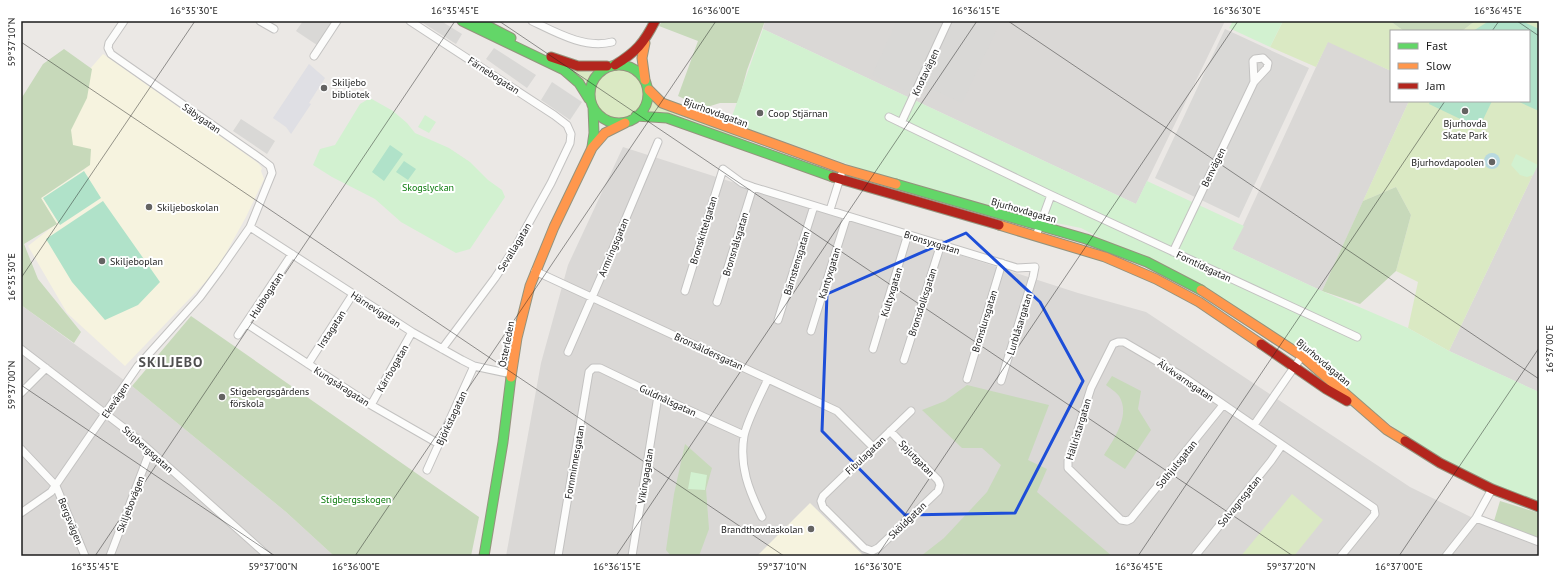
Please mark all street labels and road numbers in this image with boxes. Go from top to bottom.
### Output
street label: Knotavägen [909,46,942,98]
street label: Färnebogatan [465,54,522,97]
street label: Bjurhovdagatan [682,95,750,130]
street label: Säbygatan [180,100,224,136]
street label: Benvägen [1198,145,1229,189]
street label: Bronskittelgatan [687,194,720,266]
street label: Bjurhovdagatan [990,195,1058,226]
street label: Bronsnålsgatan [720,211,751,278]
street label: Armringsgatan [595,216,632,279]
street label: Sevallagatan [495,220,534,274]
street label: Bronsyxgatan [902,228,961,257]
street label: Bärnstensgatan [781,230,812,297]
street label: Kantyxgatan [815,246,843,301]
street label: Forntidsgatan [1174,248,1233,285]
street label: Kultyxgatan [878,266,905,318]
street label: Bronsdolksgatan [905,266,940,338]
street label: Hubbogatan [247,270,286,321]
street label: Härnevigatan [348,288,403,330]
street label: Bronslursgatan [969,288,1000,354]
street label: Lurblåsargatan [1004,292,1035,357]
street label: Irstagatan [314,308,349,351]
street label: Österleden [496,320,517,368]
street label: Bronsåldersgatan [672,330,745,373]
street label: Bjurhovdagatan [1294,336,1354,389]
street label: Kärrbogatan [374,342,411,394]
street label: Älvkvarnsgatan [1155,357,1216,404]
street label: Kungsåragatan [311,364,372,409]
street label: Ekevägen [99,380,132,421]
street label: Guldnålsgatan [637,382,698,419]
street label: Björkstagatan [433,389,470,448]
street label: Hällristargatan [1063,397,1094,462]
street label: Stigbergsgatan [119,423,176,476]
street label: Fornminnesgatan [562,424,587,500]
street label: Fibulagatan [842,433,888,477]
street label: Spjutgatan [896,437,937,479]
street label: Solhjulsgatan [1153,438,1200,491]
street label: Vikingagatan [635,448,656,506]
street label: Solvagnsgatan [1215,473,1264,530]
street label: Skiljebovägen [114,474,147,534]
street label: Bergsvägen [55,496,86,547]
street label: Sköldgatan [886,499,929,542]

